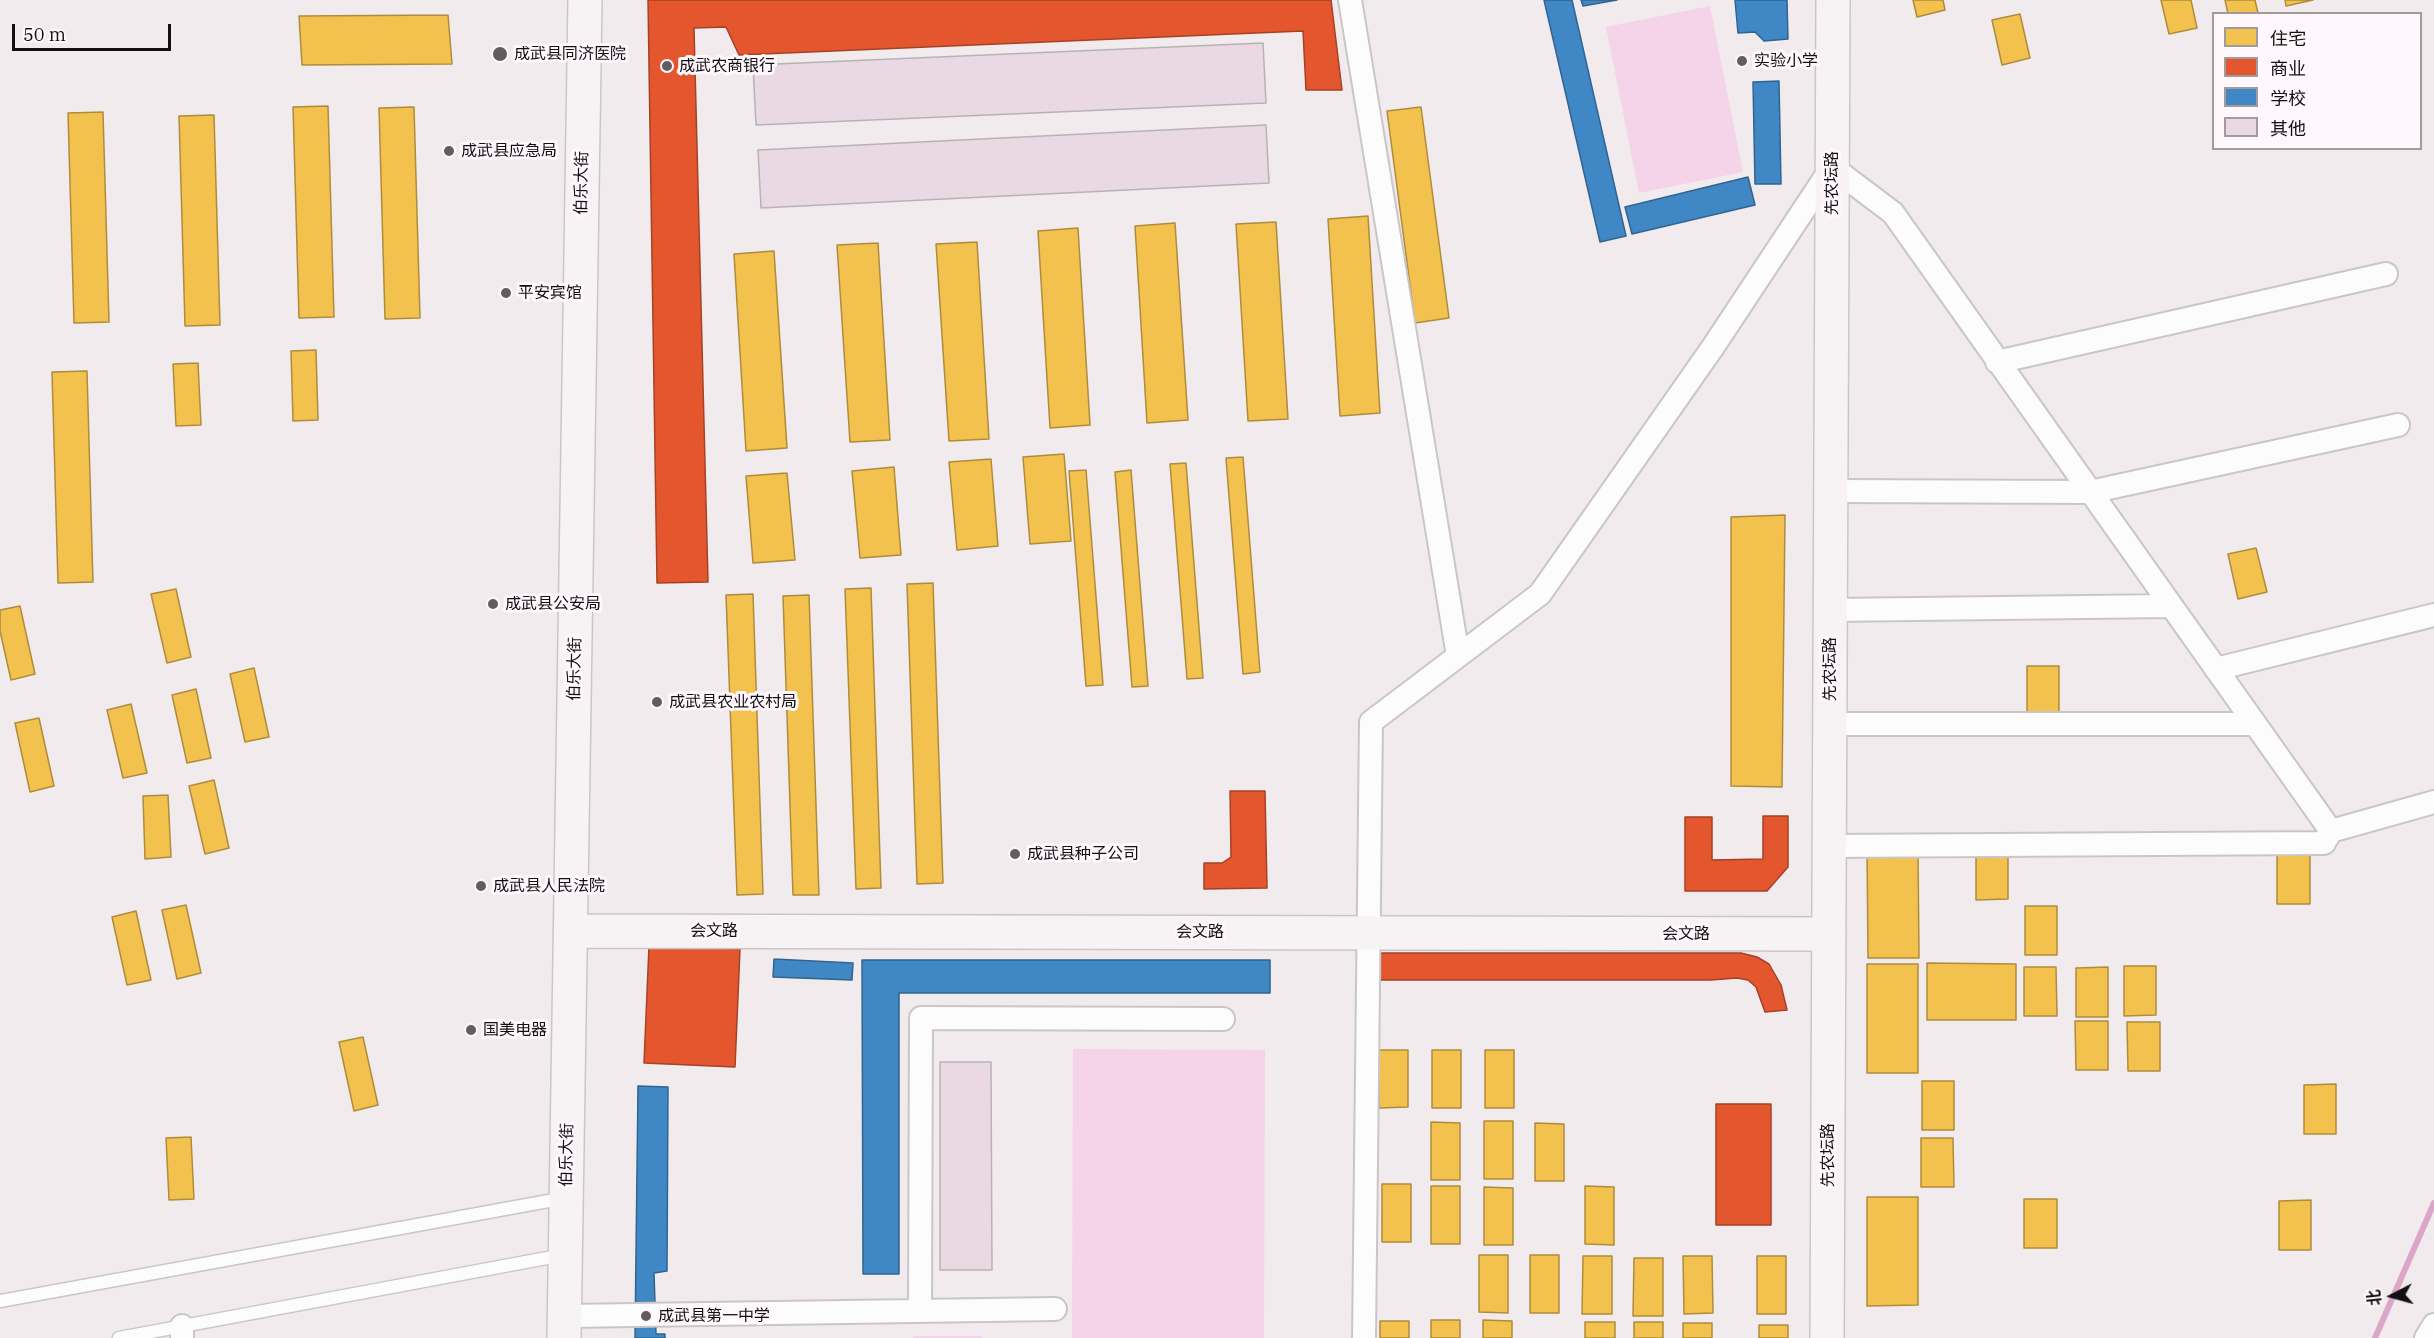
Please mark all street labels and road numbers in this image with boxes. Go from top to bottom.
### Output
street label: 伯乐大街 [572,151,592,215]
street label: 先农坛路 [1822,151,1842,215]
street label: 伯乐大街 [565,637,585,701]
street label: 先农坛路 [1820,637,1840,701]
street label: 会文路 [690,921,738,941]
street label: 会文路 [1176,922,1224,942]
street label: 会文路 [1662,924,1710,944]
street label: 伯乐大街 [557,1123,577,1187]
street label: 先农坛路 [1818,1123,1838,1187]

